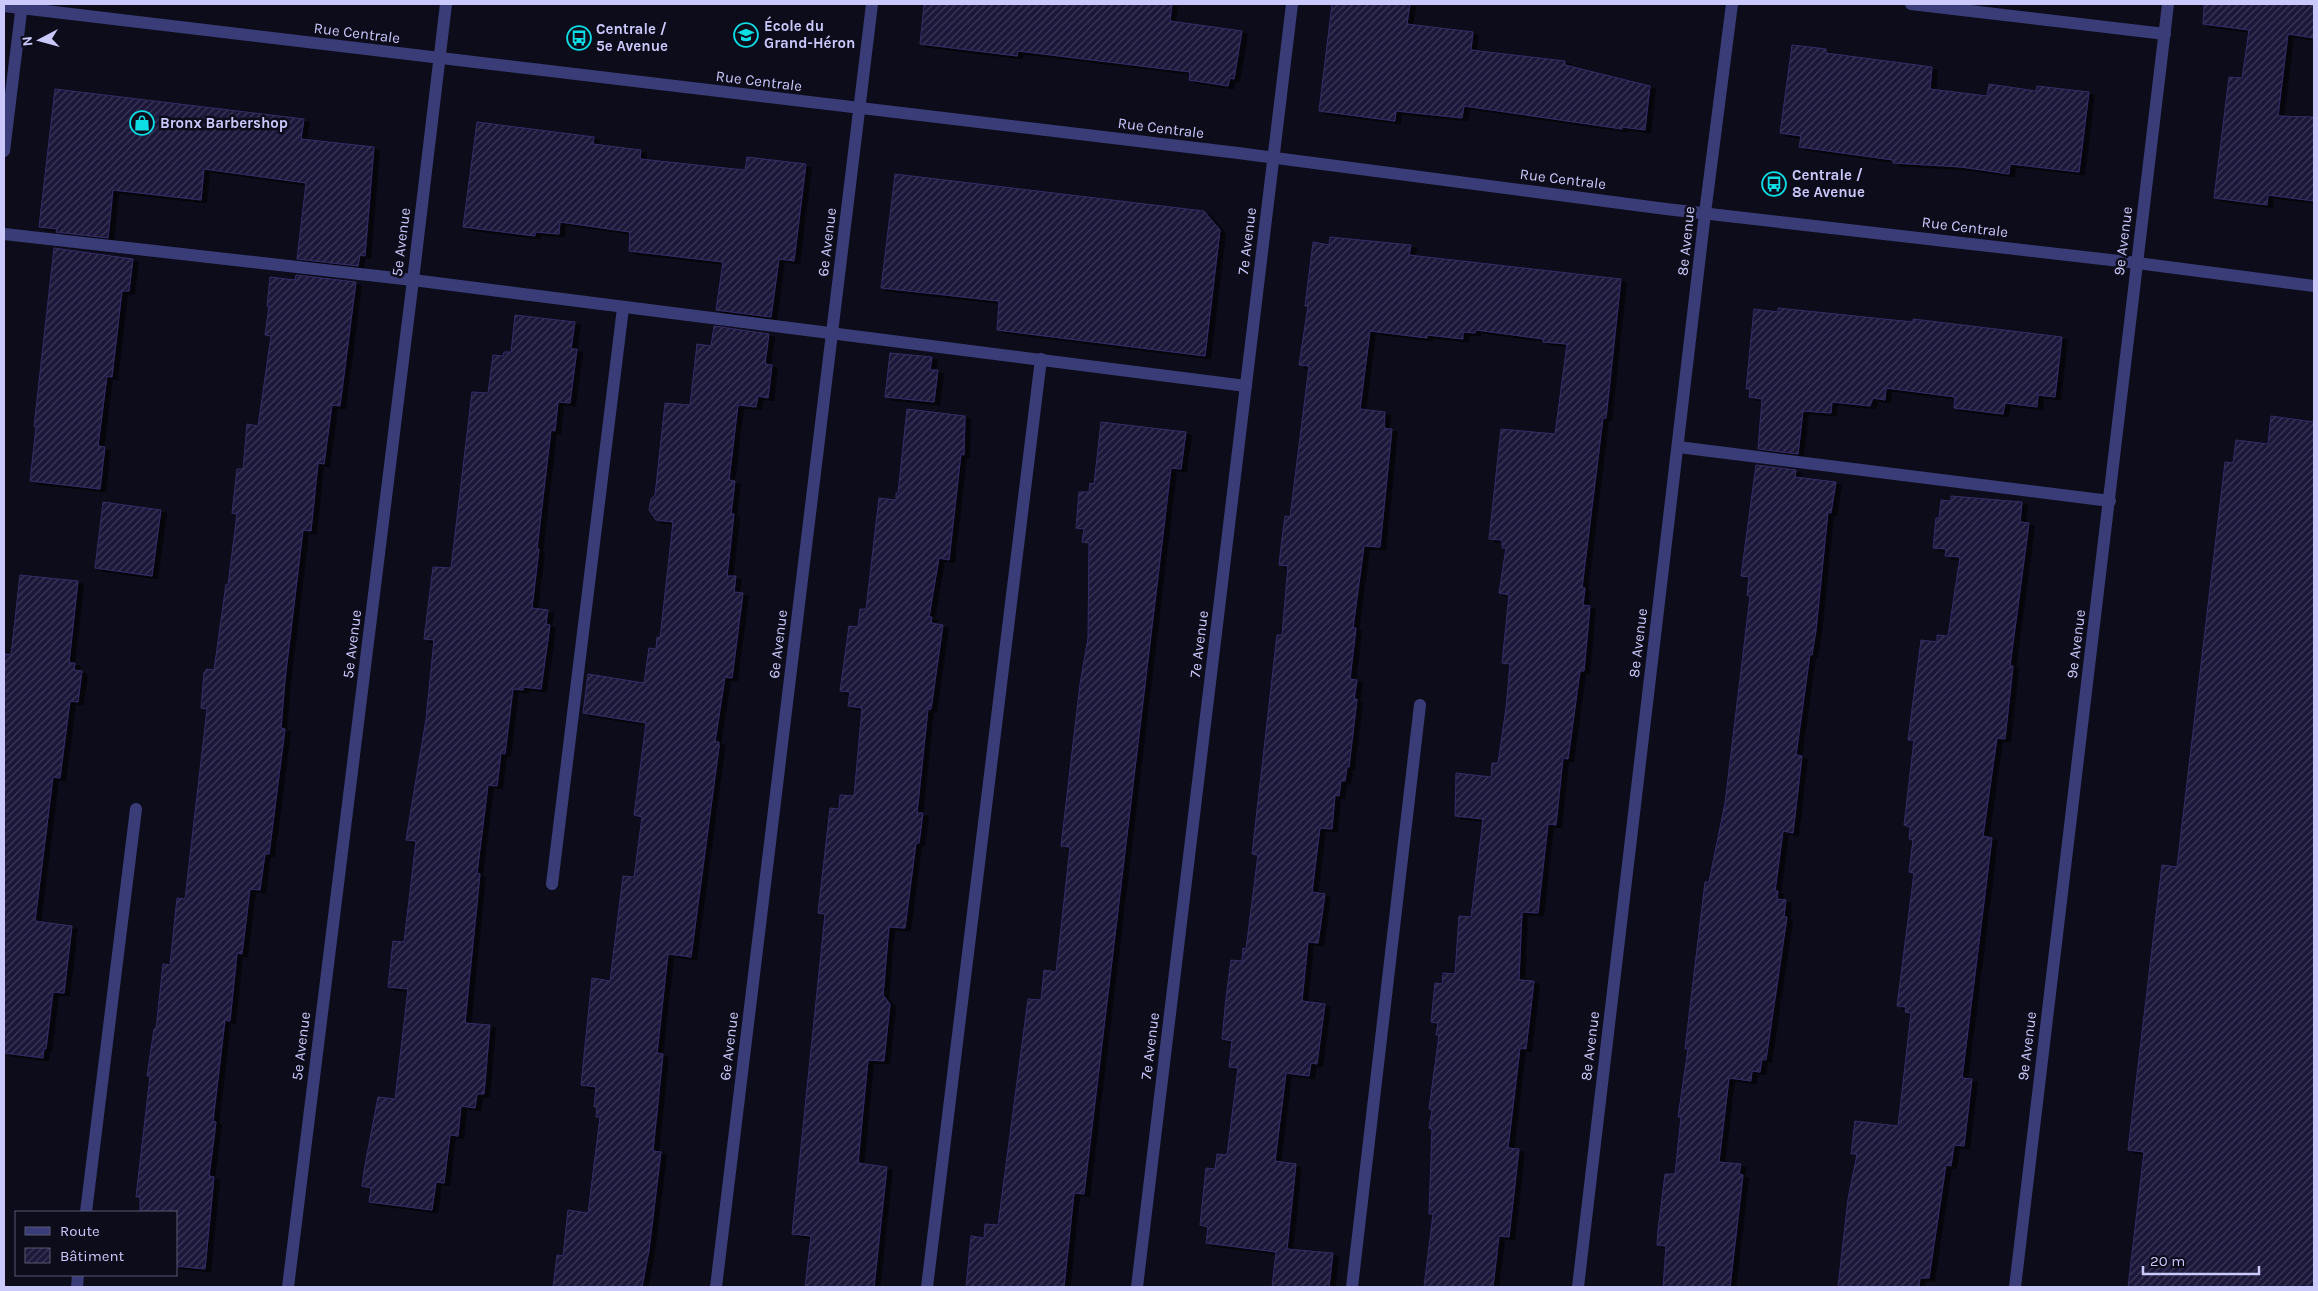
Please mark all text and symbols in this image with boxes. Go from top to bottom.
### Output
north arrow [15,15,65,65]
place label: École du Grand-Héron [764,16,855,52]
street label: Rue Centrale [313,19,401,47]
place label: Centrale / 5e Avenue [596,20,668,55]
school or university icon: École du Grand-Héron [733,22,759,48]
bus stop icon: Centrale / 5e Avenue [566,25,592,51]
text: N [19,35,37,47]
street label: Rue Centrale [715,67,803,95]
shop icon: Bronx Barbershop [129,110,155,136]
place label: Bronx Barbershop [160,114,288,132]
street label: Rue Centrale [1117,114,1205,142]
street label: Rue Centrale [1519,165,1607,193]
place label: Centrale / 8e Avenue [1792,166,1865,201]
bus stop icon: Centrale / 8e Avenue [1761,171,1787,197]
street label: 8e Avenue [1673,205,1699,277]
street label: 9e Avenue [2110,205,2136,277]
street label: 7e Avenue [1234,206,1260,276]
street label: 5e Avenue [388,207,414,277]
street label: 6e Avenue [814,207,840,277]
street label: Rue Centrale [1921,213,2009,241]
street label: 8e Avenue [1625,607,1651,679]
street label: 9e Avenue [2063,608,2089,680]
street label: 5e Avenue [339,609,365,679]
street label: 6e Avenue [765,609,791,679]
street label: 7e Avenue [1186,609,1212,679]
street label: 8e Avenue [1577,1010,1603,1082]
street label: 9e Avenue [2014,1010,2040,1082]
street label: 5e Avenue [288,1011,314,1081]
street label: 6e Avenue [716,1011,742,1081]
street label: 7e Avenue [1137,1011,1163,1081]
legend [15,1211,178,1276]
text: Route [60,1222,100,1240]
scale bar [2143,1244,2259,1276]
text: Bâtiment [60,1247,124,1265]
text: 20 m [2150,1252,2185,1270]

